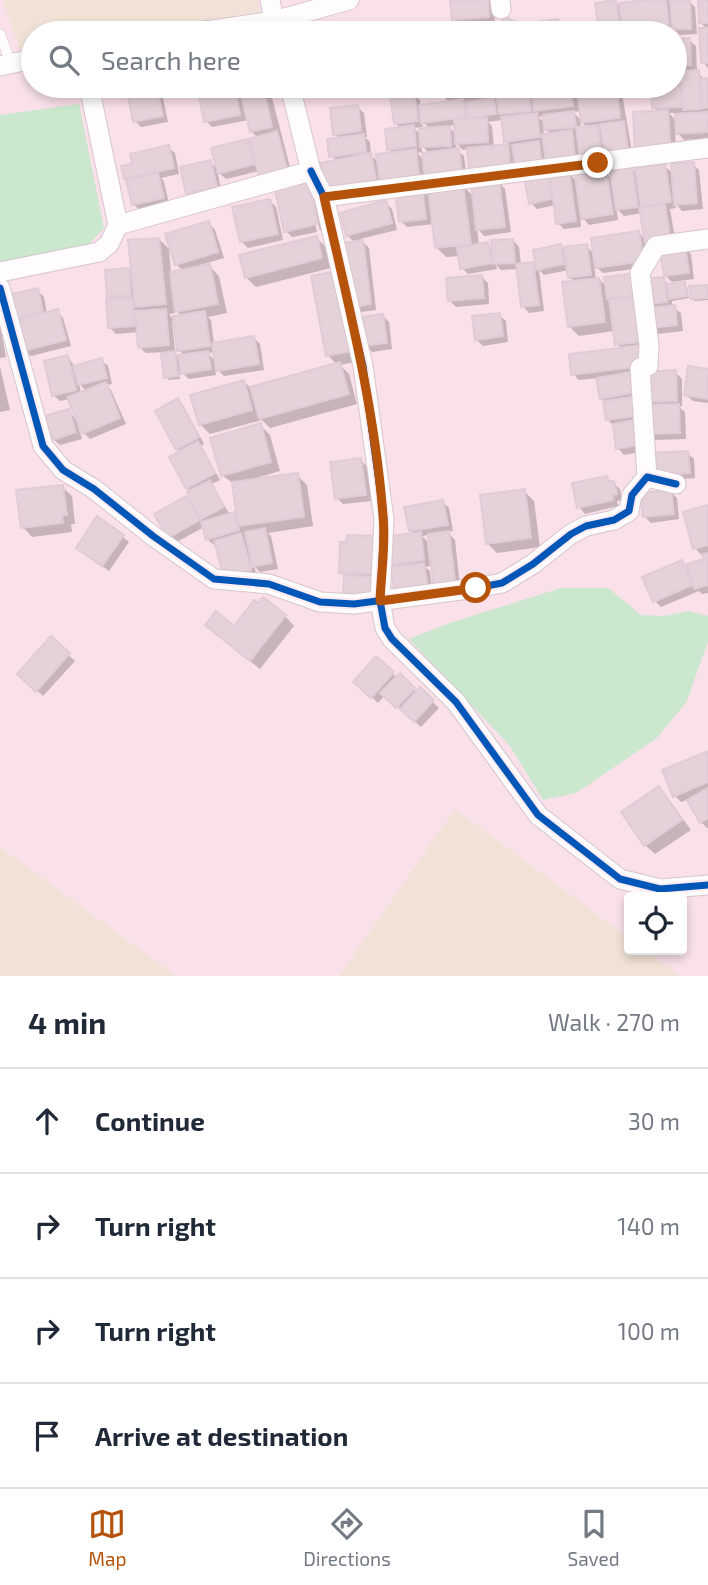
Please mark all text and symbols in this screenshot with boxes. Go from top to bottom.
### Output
search box [21,21,687,98]
icon: search [45,41,83,79]
text: Search here [101,44,241,75]
route end [582,147,613,178]
route start [460,572,491,603]
map controls [624,892,687,955]
button: locate [624,892,687,955]
text: 4 min [28,1004,106,1040]
text: Walk · 270 m [548,1008,680,1036]
icon: ahead [28,1102,66,1140]
text: Continue [95,1105,205,1136]
text: 30 m [628,1107,680,1135]
icon: right [28,1207,66,1245]
text: Turn right [95,1210,216,1241]
text: 140 m [618,1212,680,1240]
icon: right [28,1312,66,1350]
text: Turn right [95,1315,216,1346]
text: 100 m [618,1317,680,1345]
icon: arrive [28,1417,66,1455]
text: Arrive at destination [95,1420,348,1451]
tab: Map [88,1505,126,1570]
tab: Directions [303,1505,391,1570]
tab: Saved [567,1505,620,1570]

